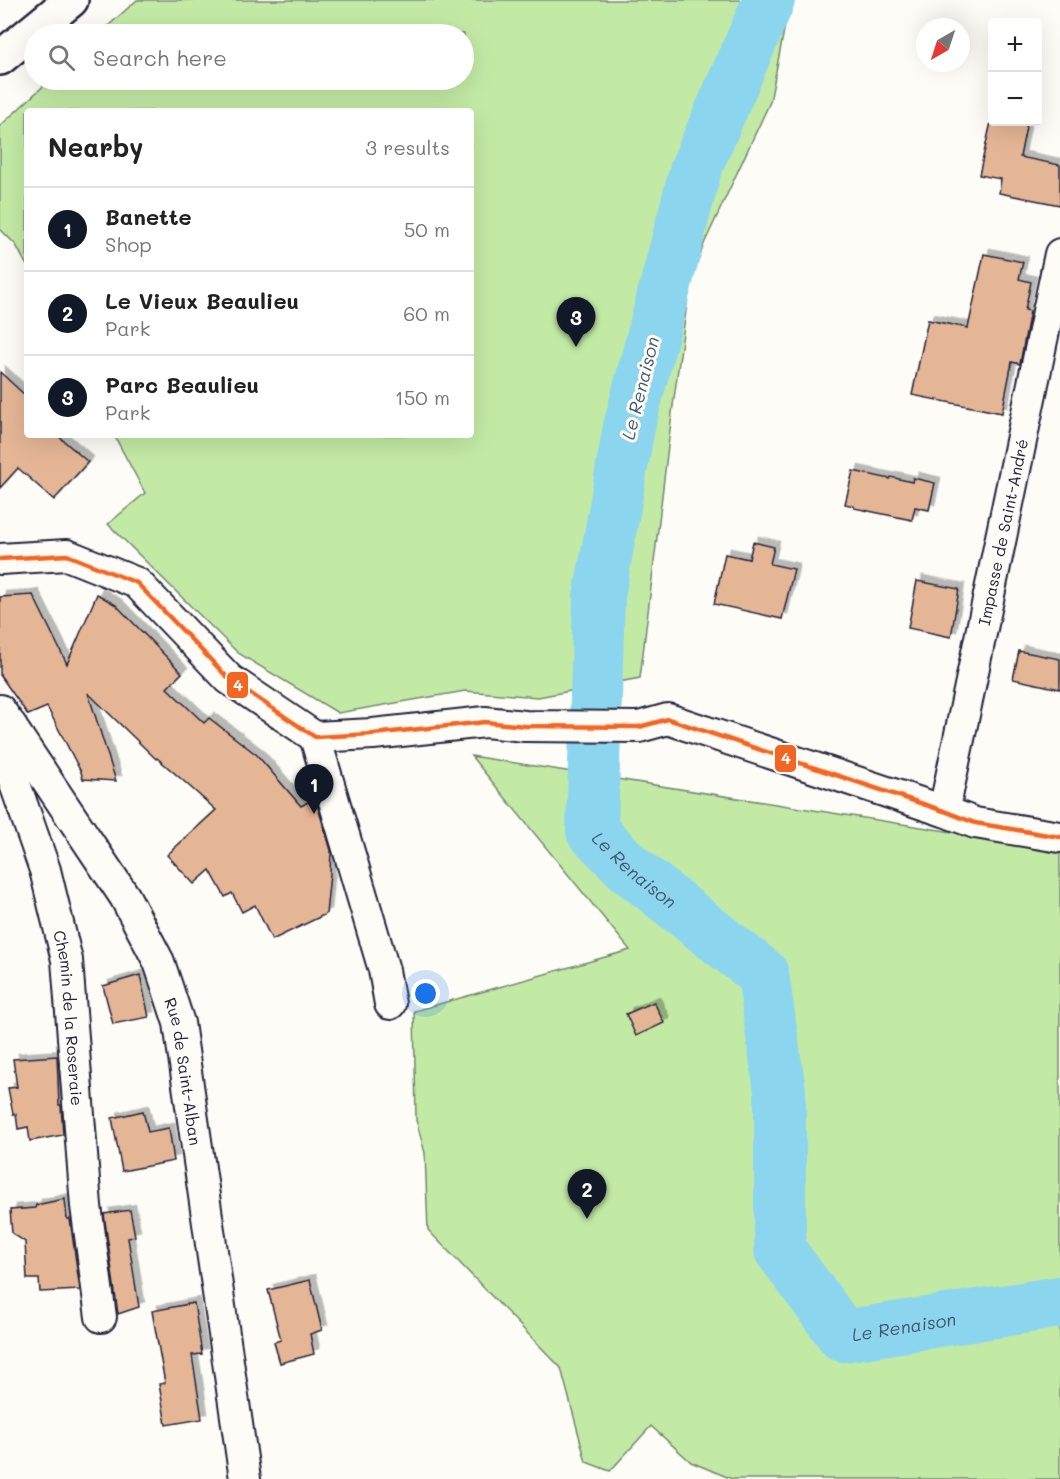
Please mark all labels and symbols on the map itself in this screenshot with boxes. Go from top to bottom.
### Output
north arrow [916,18,970,72]
pin: 3 [556,298,596,347]
water label: Le Renaison [616,334,664,442]
street label: Impasse de Saint-André [972,437,1032,627]
line badge: 4 [226,671,249,699]
text: 4 [233,674,243,695]
line badge: 4 [774,744,797,773]
text: 4 [781,747,791,768]
pin: 1 [294,764,334,814]
water label: Le Renaison [587,826,682,913]
street label: Chemin de la Roseraie [50,928,89,1106]
your location [411,979,440,1008]
street label: Rue de Saint-Alban [161,995,207,1147]
pin: 2 [568,1170,606,1219]
water label: Le Renaison [850,1306,958,1346]

